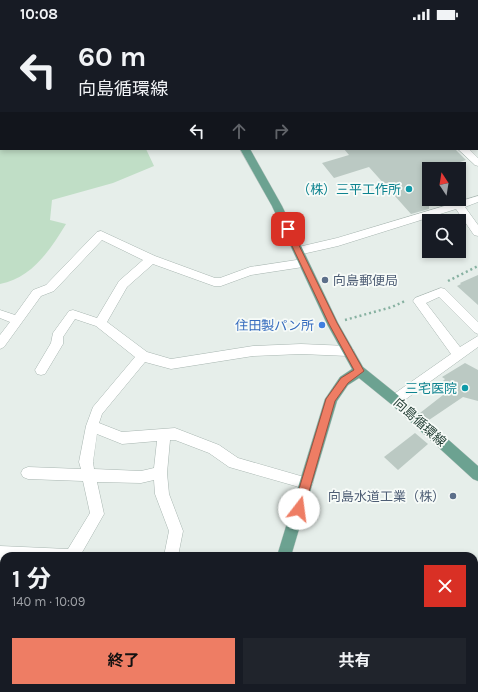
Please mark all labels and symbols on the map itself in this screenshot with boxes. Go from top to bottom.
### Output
north arrow [422,162,466,206]
place label: （株）三平工作所 [297,182,401,197]
marker: （株）三平工作所 [404,184,414,194]
pin [271,212,305,246]
place label: 向島郵便局 [333,273,398,288]
marker: 向島郵便局 [320,275,330,285]
place label: 住田製パン所 [235,318,314,333]
marker: 住田製パン所 [317,320,327,330]
place label: 三宅医院 [405,381,457,396]
marker: 三宅医院 [460,383,470,393]
street label: 向島循環線 [391,395,449,449]
position arrow [278,488,320,530]
place label: 向島水道工業（株） [328,489,445,504]
marker: 向島水道工業（株） [448,491,458,501]

